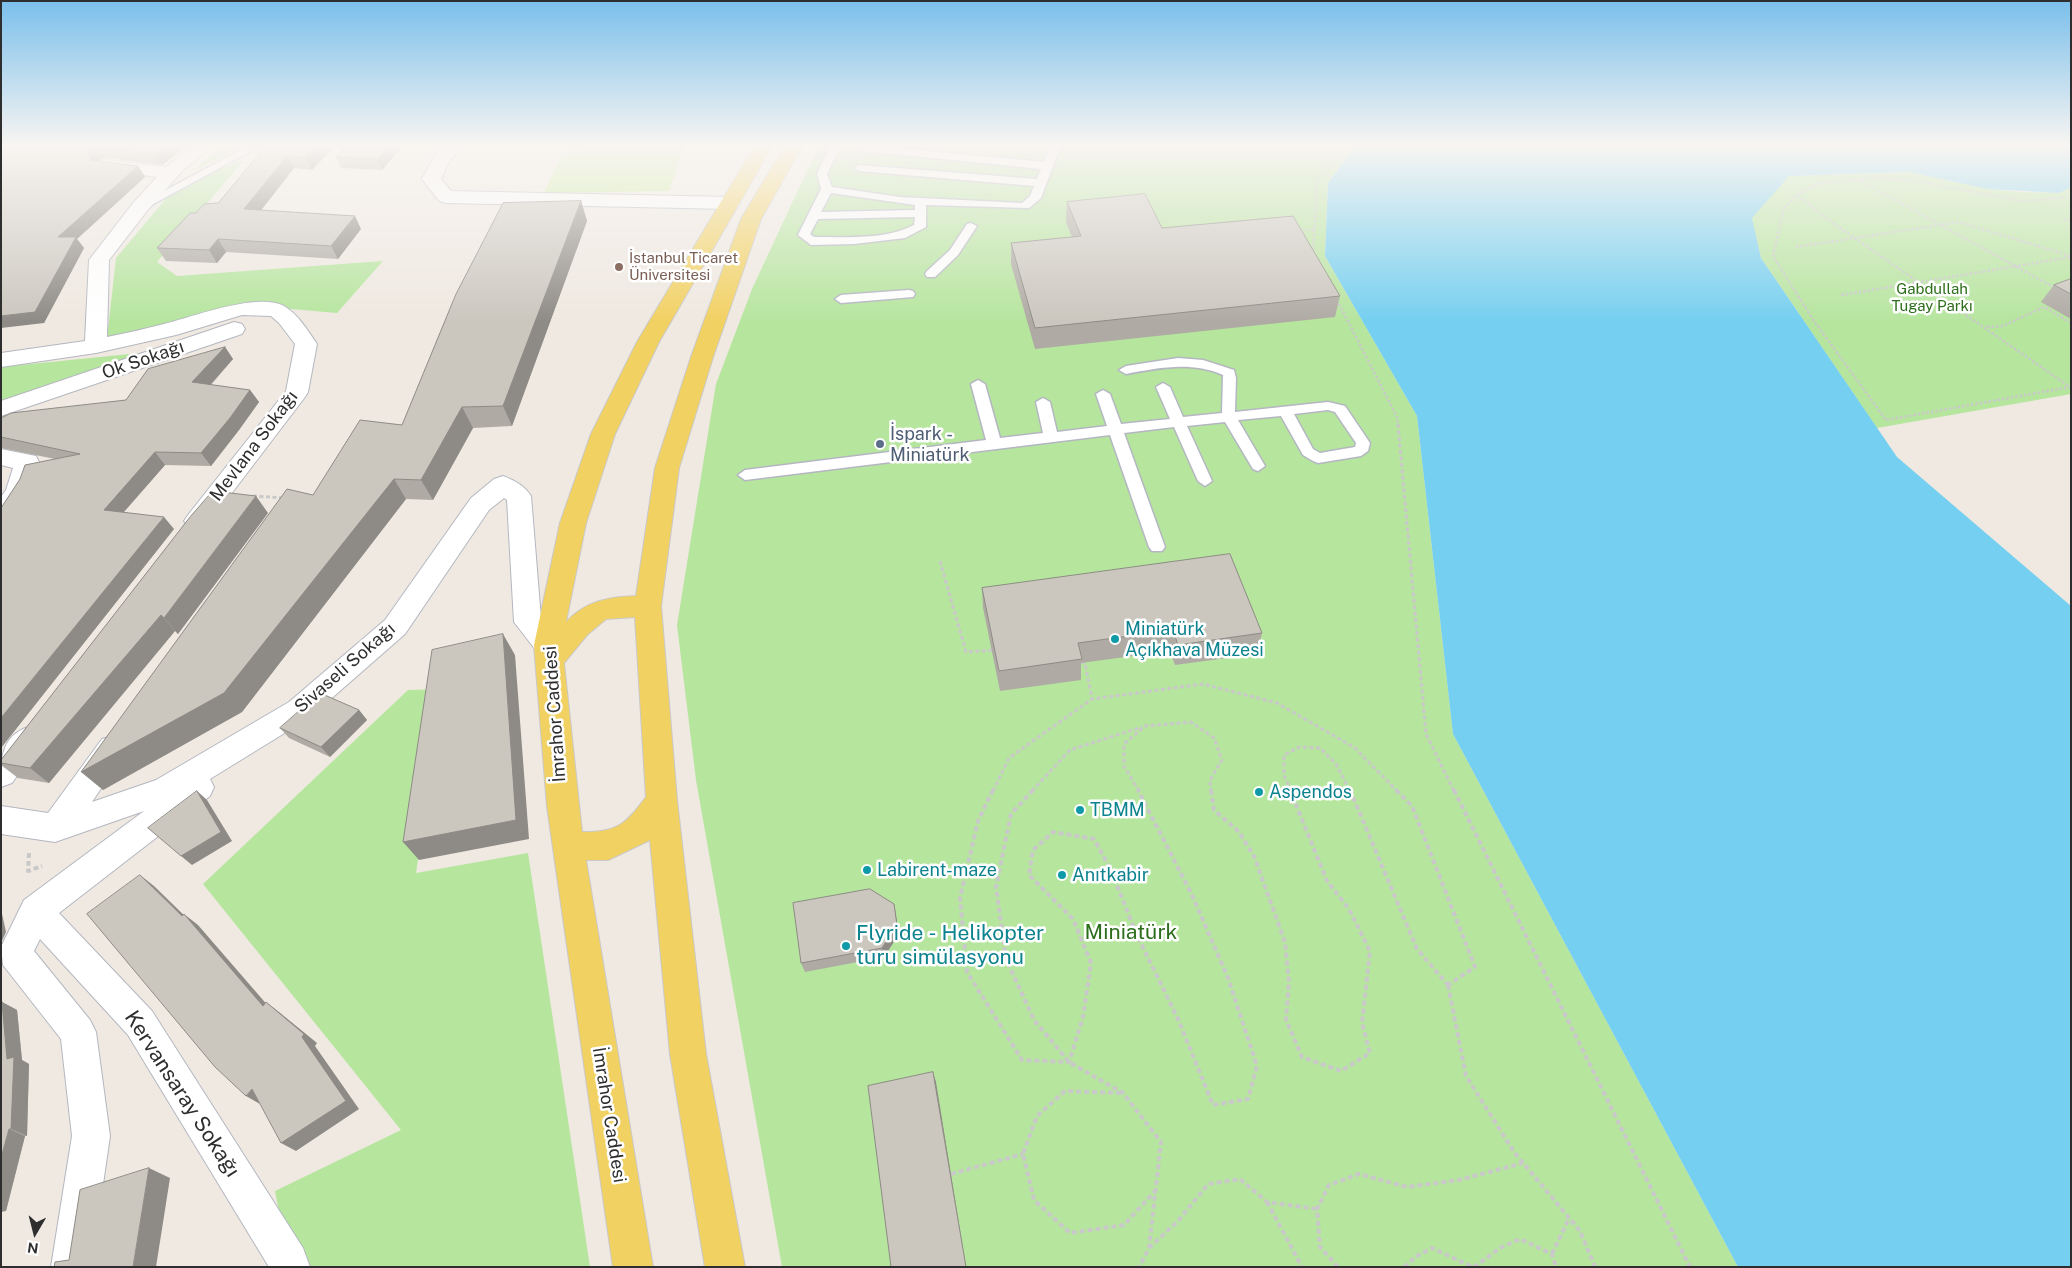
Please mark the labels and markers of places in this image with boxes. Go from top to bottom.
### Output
place label: İstanbul Ticaret Üniversitesi [629,249,738,284]
marker: İstanbul Ticaret Üniversitesi [613,261,625,273]
place label: İspark - Miniatürk [890,423,970,466]
marker: İspark - Miniatürk [874,438,886,450]
place label: Miniatürk Açıkhava Müzesi [1125,618,1264,660]
marker: Miniatürk Açıkhava Müzesi [1109,633,1121,645]
place label: Aspendos [1269,781,1352,803]
marker: Aspendos [1253,786,1265,798]
place label: TBMM [1090,799,1145,821]
marker: TBMM [1074,804,1086,816]
place label: Labirent-maze [877,859,997,881]
marker: Labirent-maze [861,864,873,876]
place label: Anıtkabir [1072,864,1149,886]
marker: Anıtkabir [1056,869,1068,881]
place label: Flyride - Helikopter turu simülasyonu [856,921,1044,971]
marker: Flyride - Helikopter turu simülasyonu [840,940,852,952]

